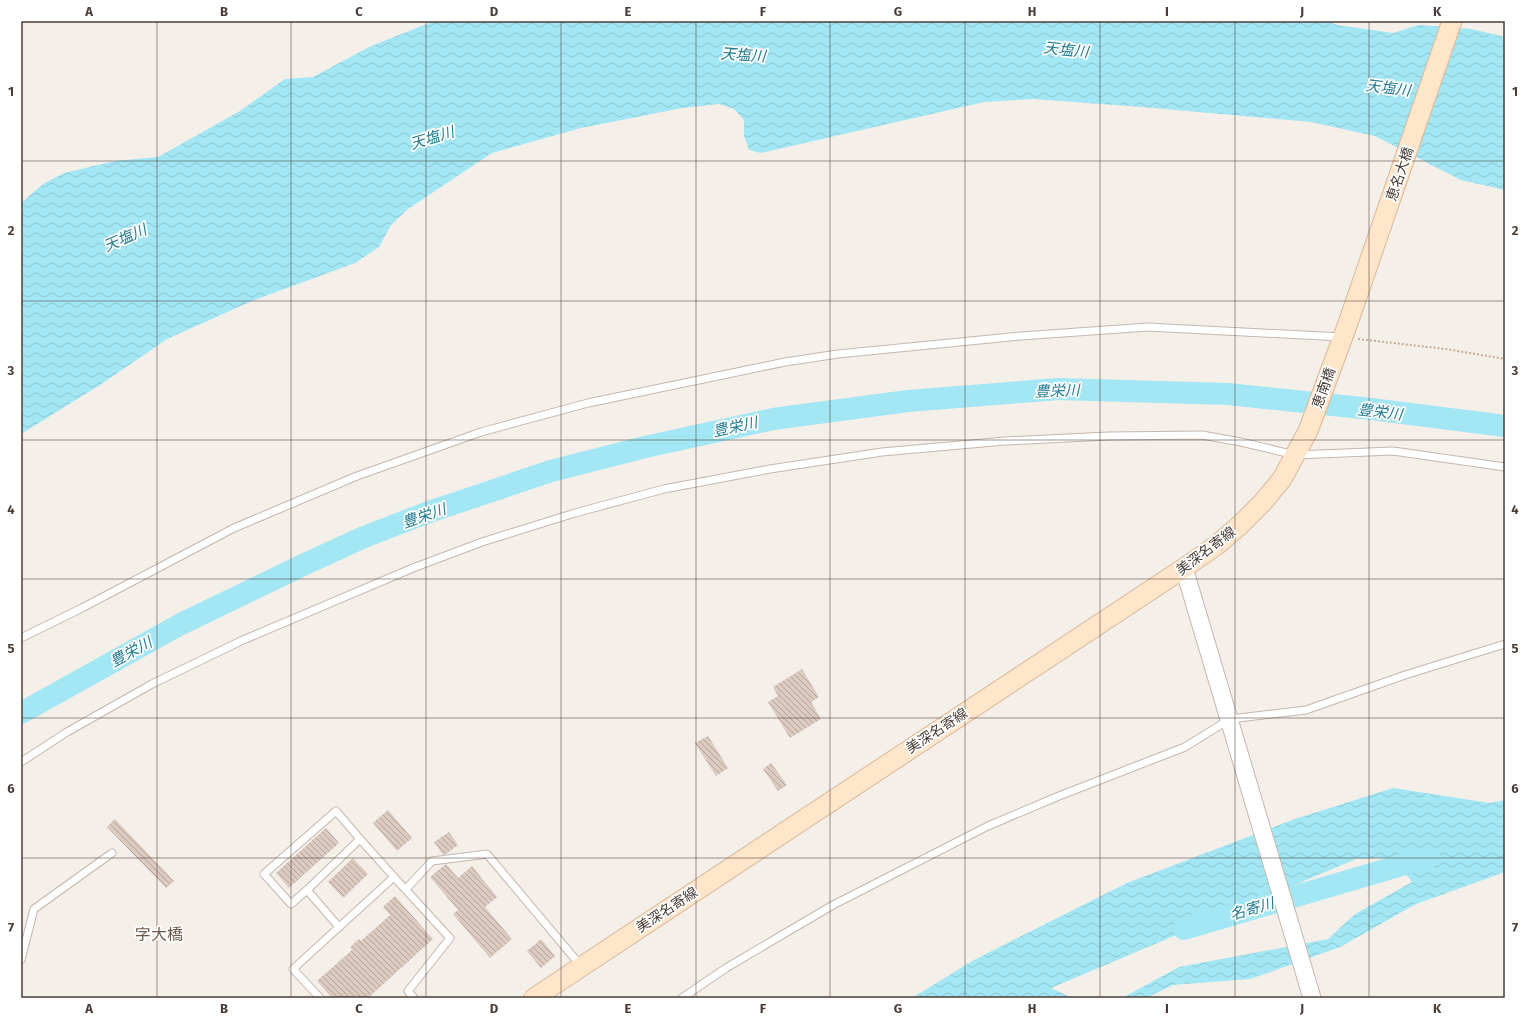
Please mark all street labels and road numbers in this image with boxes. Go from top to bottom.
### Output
street label: 恵名大橋 [1383,145,1417,203]
street label: 恵南橋 [1309,365,1339,411]
street label: 美深名寄線 [1173,523,1239,579]
street label: 美深名寄線 [903,705,971,757]
street label: 美深名寄線 [633,884,701,936]

